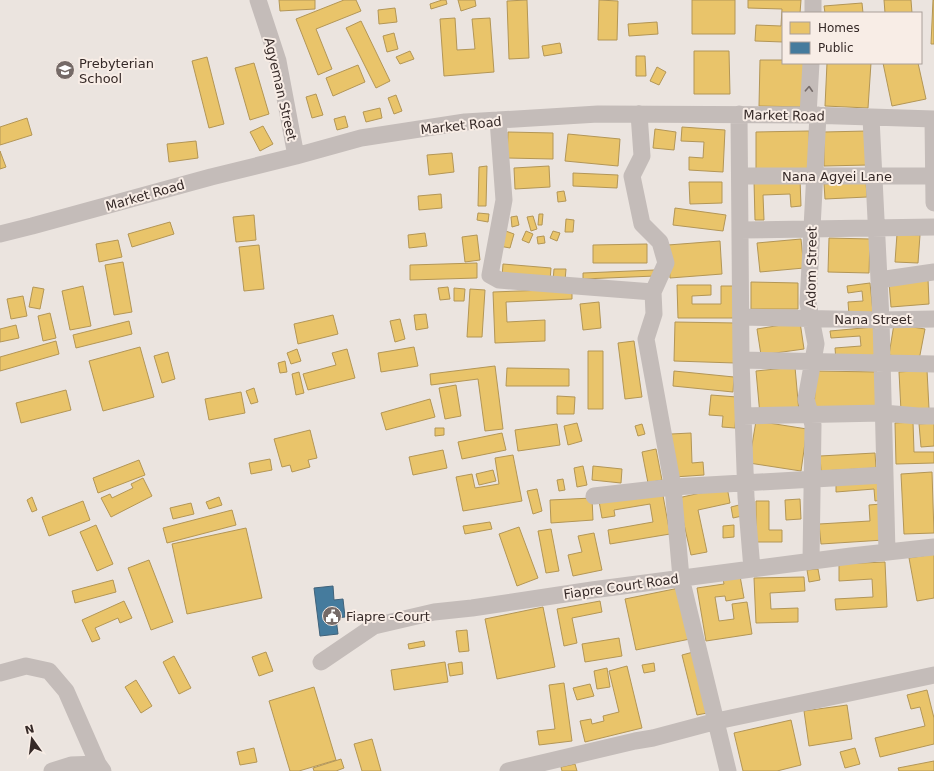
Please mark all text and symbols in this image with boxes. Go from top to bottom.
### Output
legend [782,12,922,64]
text: Homes [818,21,860,35]
street label: Agyeman Street [261,36,300,142]
text: Public [818,41,854,55]
place label: Prebyterian School [79,56,154,86]
school or university icon: Prebyterian School [54,59,76,81]
one-way arrow [805,86,814,92]
street label: Market Road [743,107,825,124]
street label: Market Road [420,114,502,137]
street label: Nana Agyei Lane [782,169,892,184]
street label: Market Road [104,177,186,214]
street label: Adom Street [803,226,820,308]
street label: Nana Street [834,312,912,327]
street label: Fiapre Court Road [563,571,680,602]
public building icon: Fiapre -Court [321,605,343,627]
place label: Fiapre -Court [346,609,430,624]
north arrow [12,719,52,759]
text: N [24,722,36,737]

